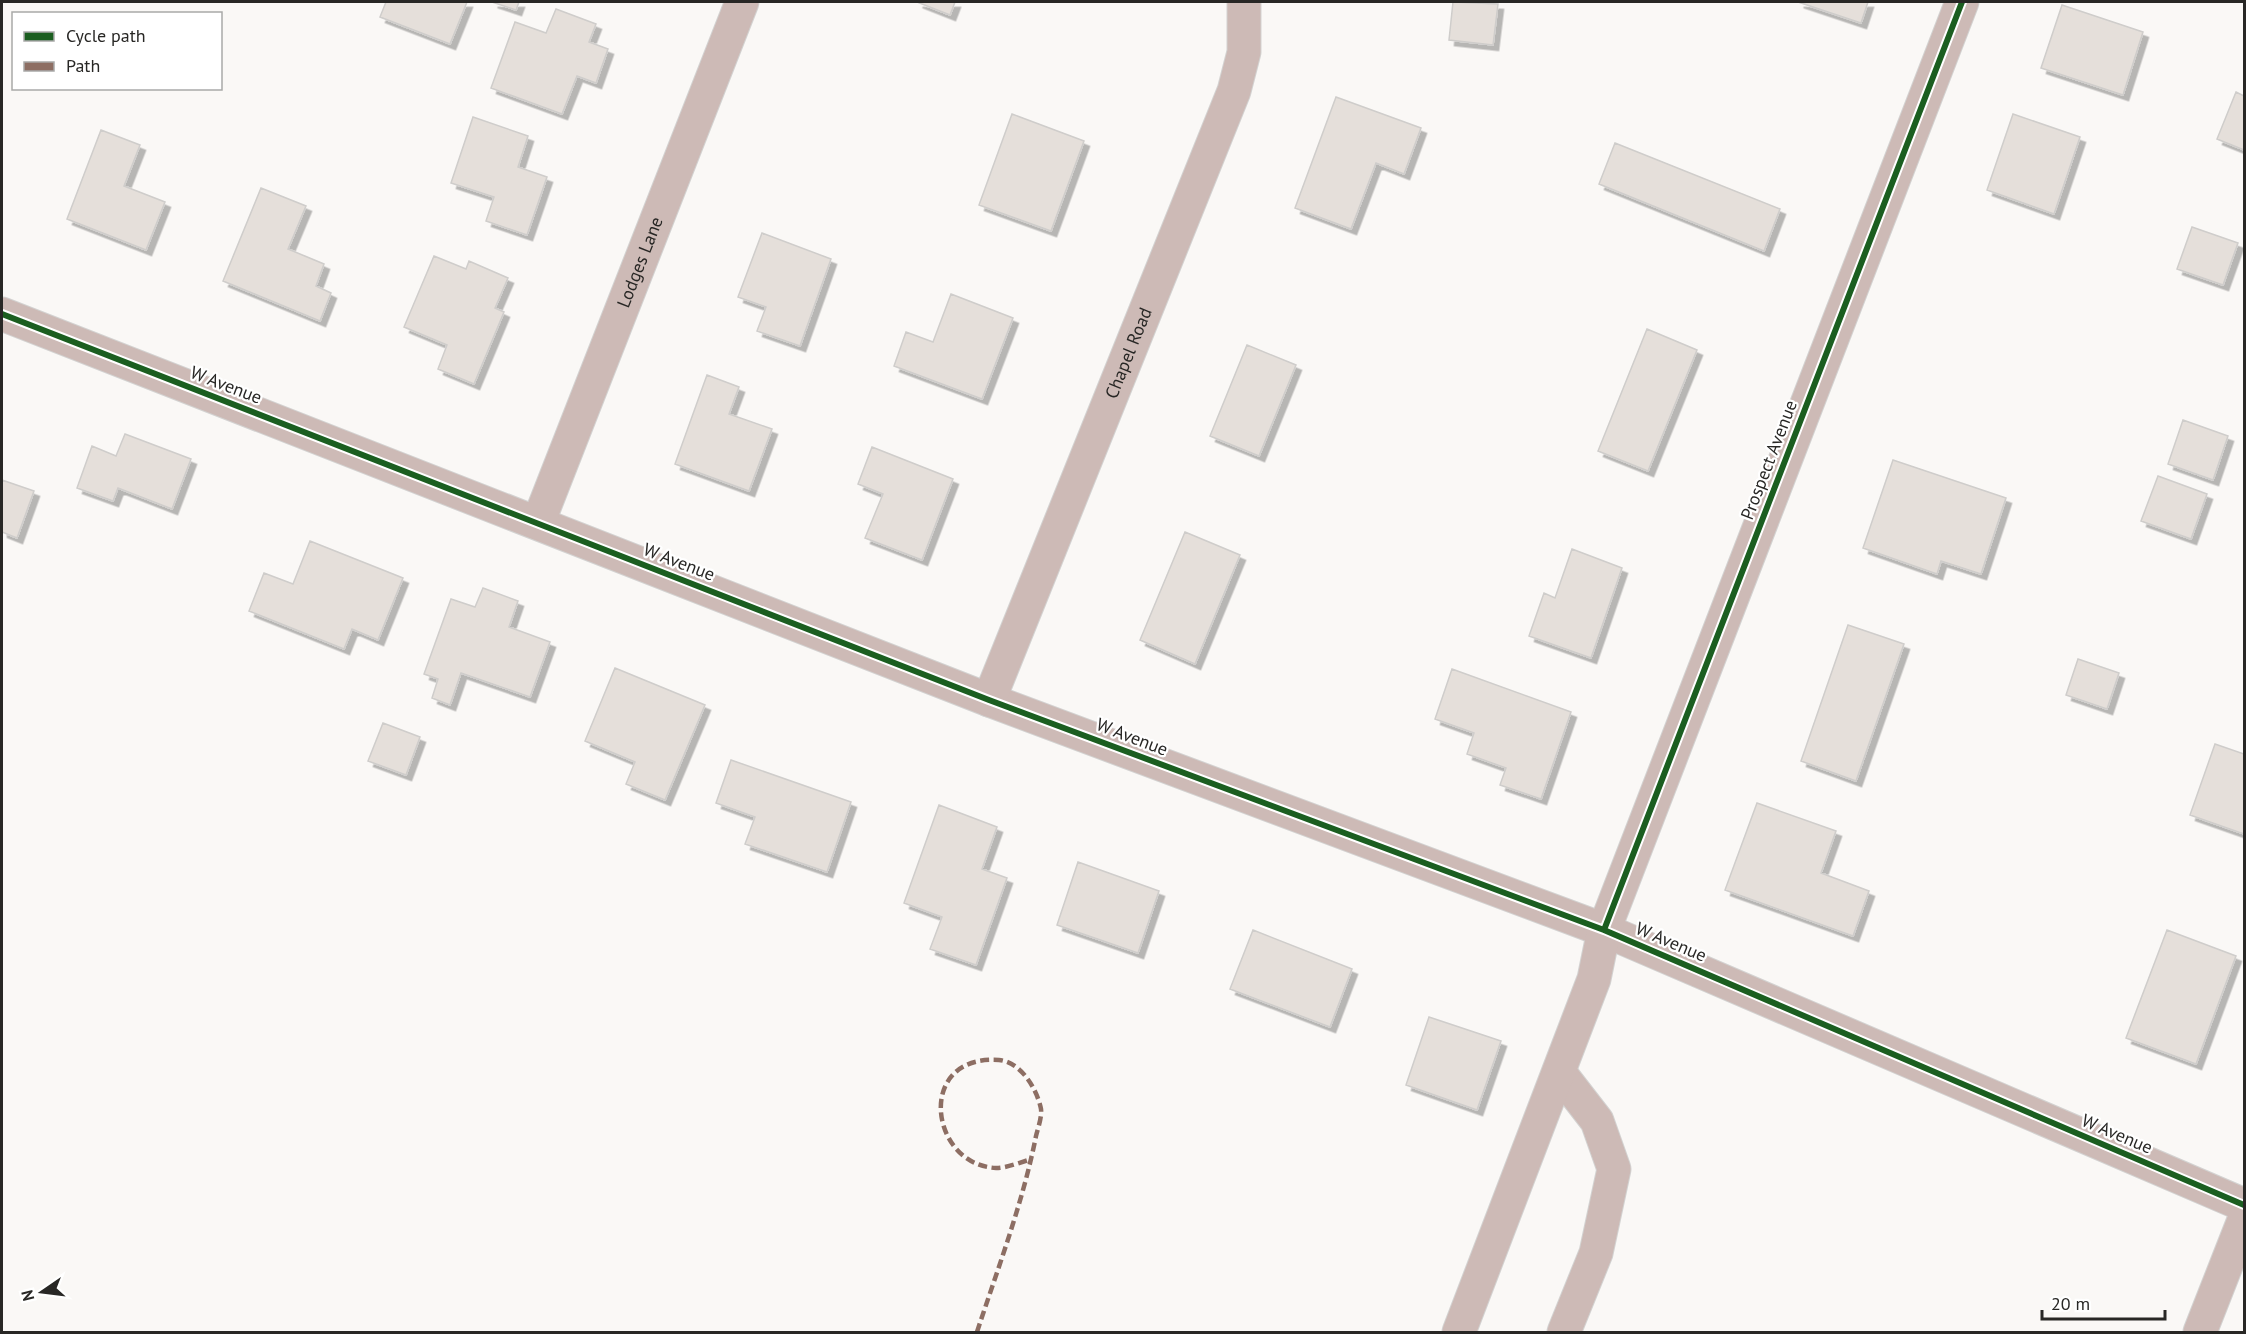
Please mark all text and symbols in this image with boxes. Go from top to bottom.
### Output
legend [12,12,222,90]
text: Cycle path [66,24,146,47]
text: Path [66,54,100,77]
street label: Lodges Lane [611,213,668,311]
street label: Chapel Road [1100,304,1157,402]
street label: W Avenue [187,360,265,409]
street label: Prospect Avenue [1735,397,1802,523]
street label: W Avenue [640,537,718,586]
street label: W Avenue [1093,712,1171,761]
street label: W Avenue [1632,916,1710,967]
street label: W Avenue [2078,1108,2156,1159]
north arrow [12,1262,72,1322]
scale bar [2042,1283,2165,1321]
text: N [16,1288,38,1303]
text: 20 m [2051,1292,2090,1315]

